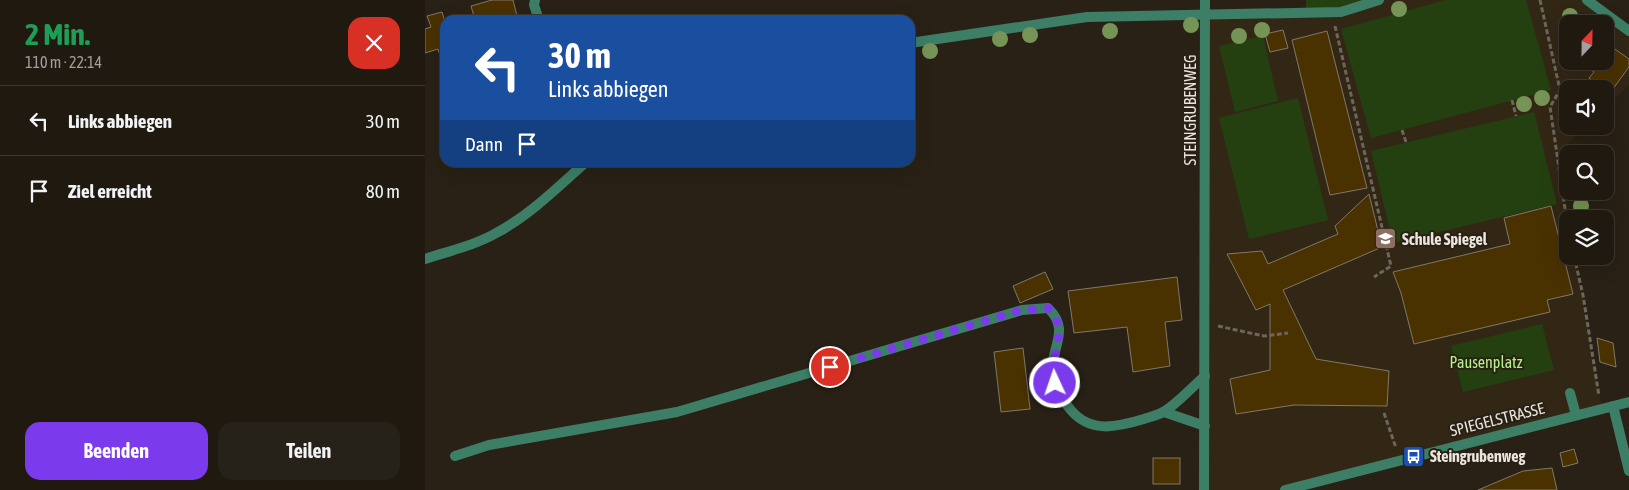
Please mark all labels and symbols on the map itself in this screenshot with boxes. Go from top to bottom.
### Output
north arrow [1559,15,1614,70]
street label: STEINGRUBENWEG [1181,55,1199,165]
school or university icon: Schule Spiegel [1374,227,1398,251]
place label: Schule Spiegel [1402,230,1488,248]
pin [809,346,851,388]
park label: Pausenplatz [1450,353,1523,372]
position arrow [1028,356,1080,408]
street label: SPIEGELSTRASSE [1448,399,1546,439]
bus stop icon: Steingrubenweg [1402,444,1426,468]
place label: Steingrubenweg [1430,447,1525,465]

